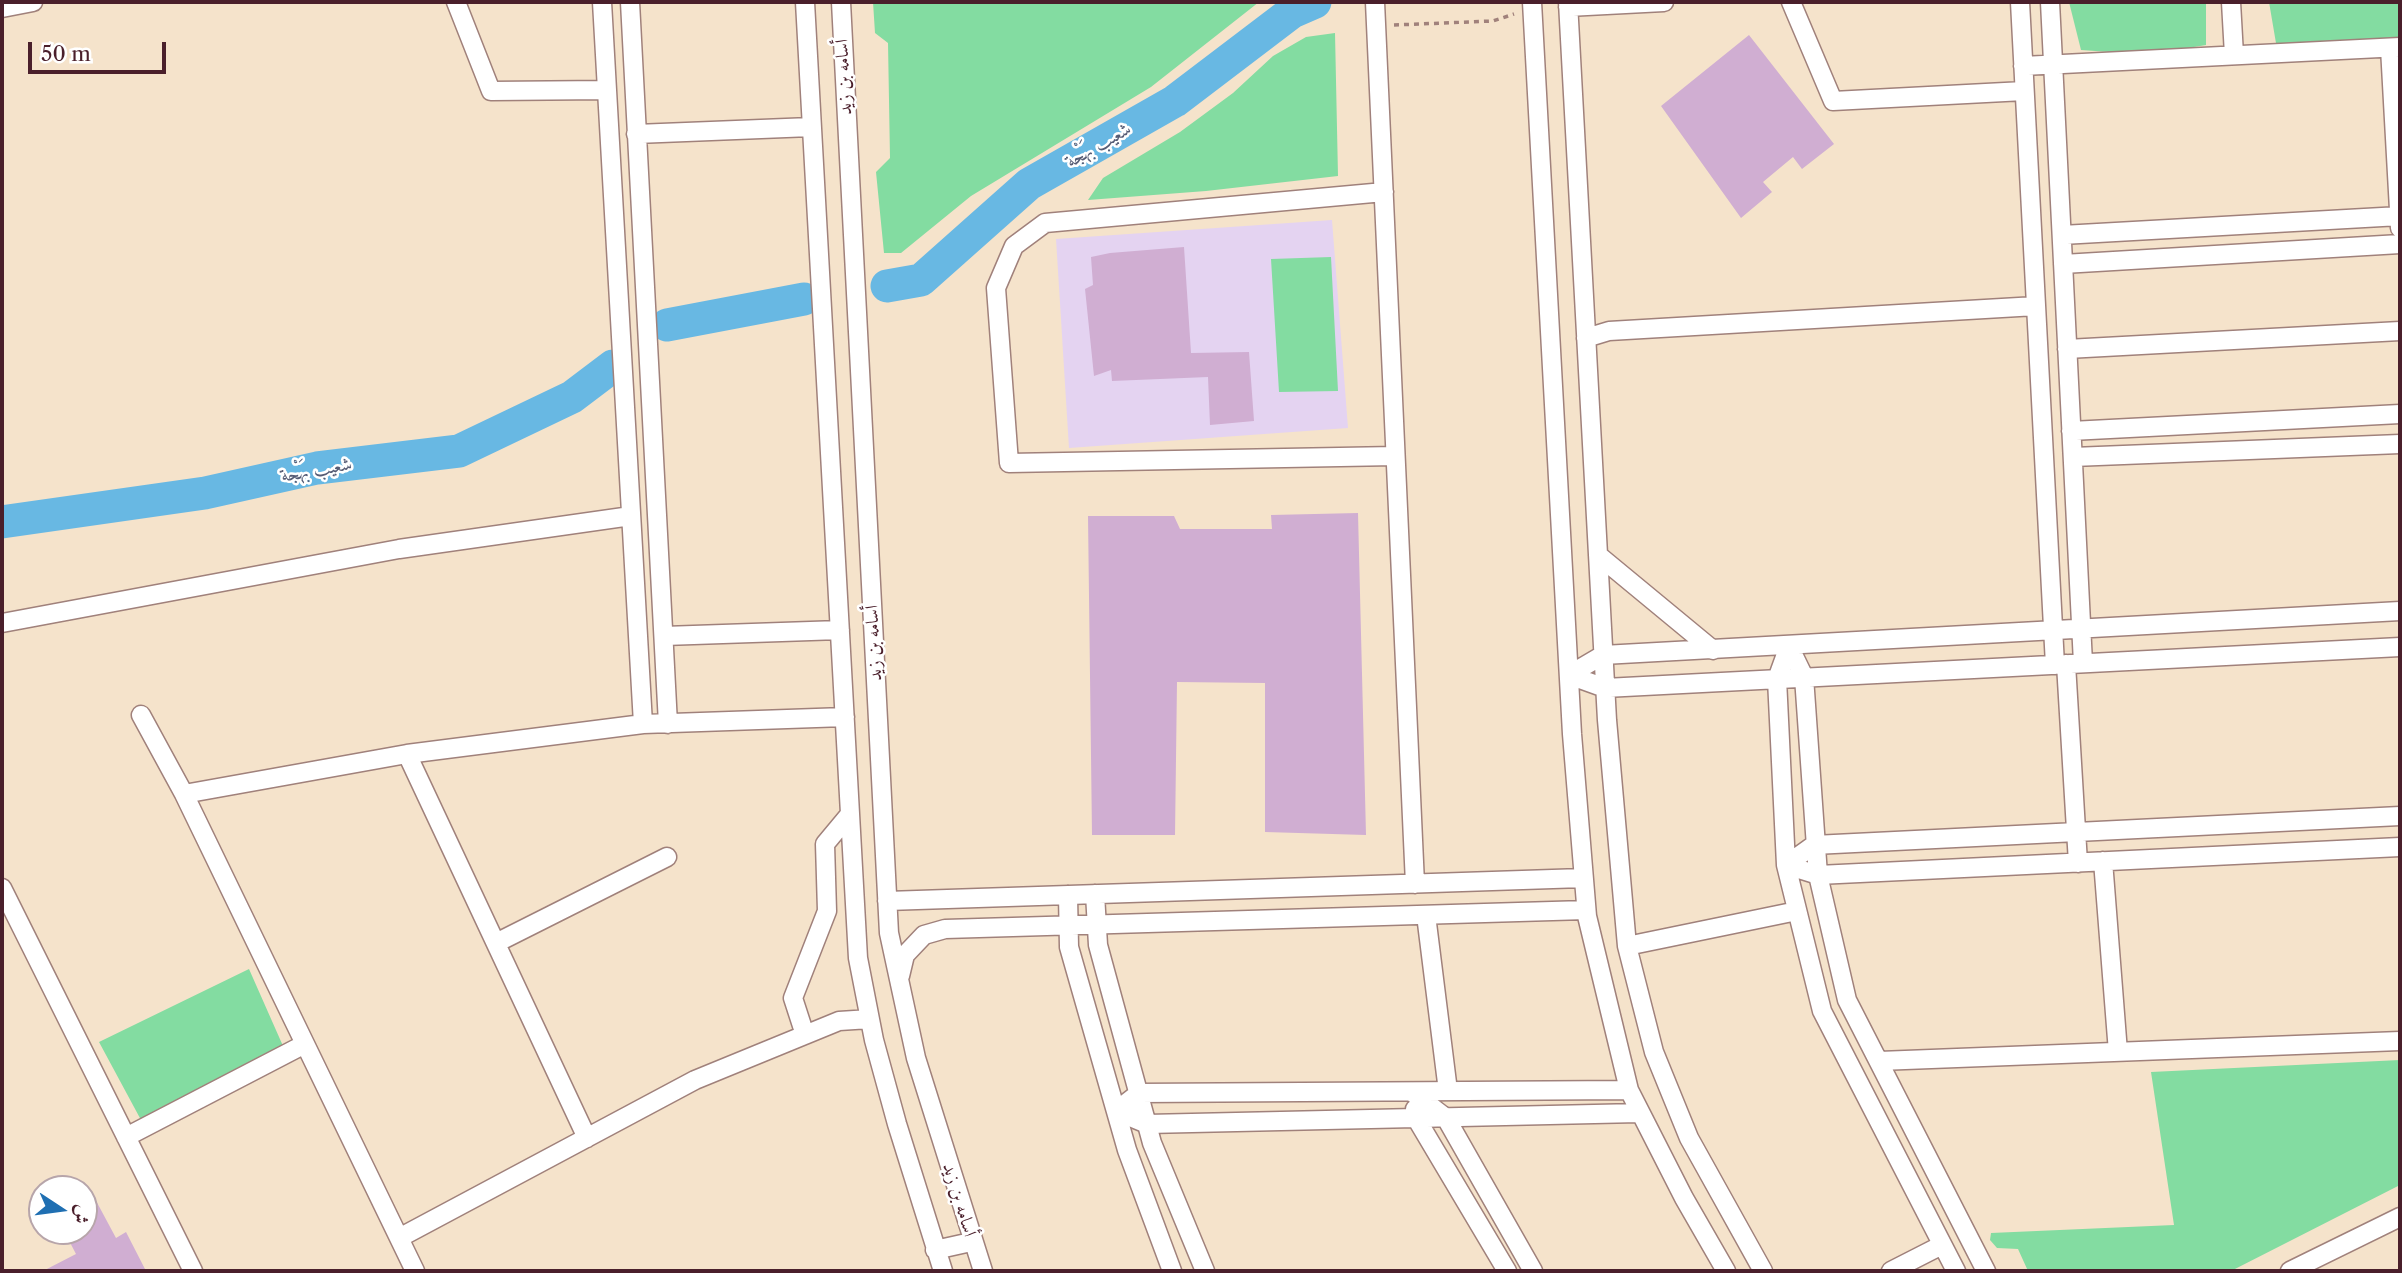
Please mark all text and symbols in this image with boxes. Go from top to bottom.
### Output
scale bar [32,28,170,72]
street label: أسامه بن زيد [831,39,857,115]
text: 50 m [41,41,91,66]
water label: شعيب بَهْجة [1062,117,1136,173]
water label: شعيب بَهْجة [280,453,354,487]
street label: أسامه بن زيد [861,605,887,681]
street label: أسامه بن زيد [938,1161,980,1239]
north arrow [28,1175,98,1245]
text: ش [69,1203,95,1226]

